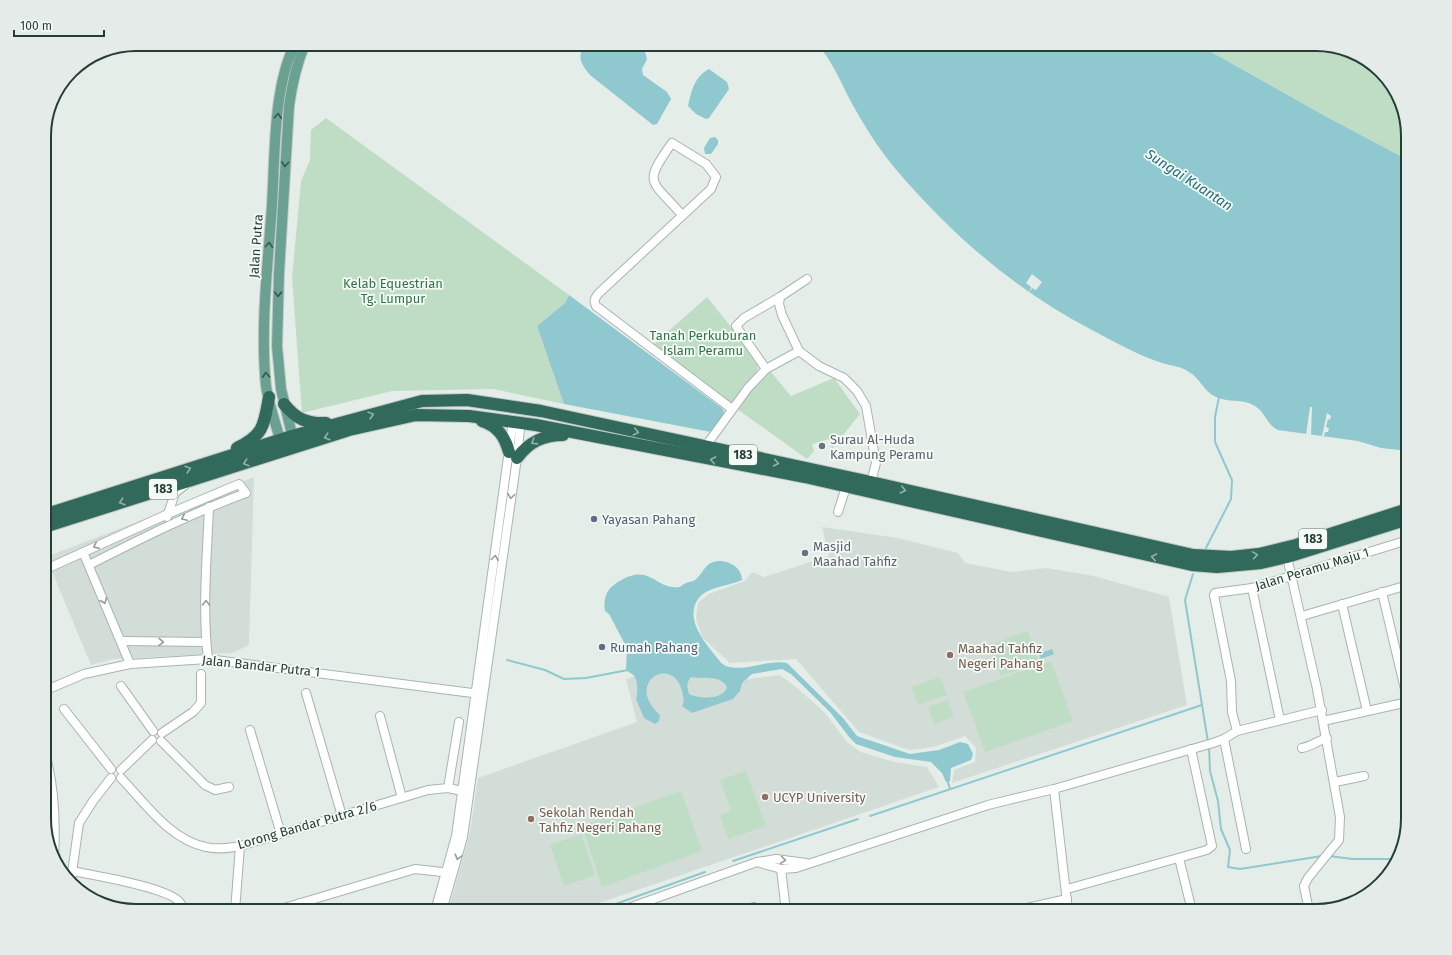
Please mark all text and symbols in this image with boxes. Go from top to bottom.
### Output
scale bar [14,12,104,38]
text: 100 m [20,19,52,33]
one-way arrow [274,113,283,119]
water label: Sungai Kuantan [1141,145,1236,214]
one-way arrow [281,161,290,167]
street label: Jalan Putra [246,214,266,278]
one-way arrow [265,242,274,248]
park label: Kelab Equestrian Tg. Lumpur [343,276,443,306]
one-way arrow [274,291,282,297]
park label: Tanah Perkuburan Islam Peramu [650,328,756,358]
one-way arrow [261,372,270,378]
one-way arrow [367,412,374,420]
one-way arrow [633,427,639,435]
one-way arrow [324,432,331,441]
place label: Surau Al-Huda Kampung Peramu [830,432,933,462]
one-way arrow [531,437,538,445]
marker: Surau Al-Huda Kampung Peramu [817,441,827,451]
road number: 183 [729,445,757,465]
one-way arrow [709,456,716,464]
one-way arrow [242,458,249,467]
one-way arrow [773,458,780,466]
one-way arrow [184,465,191,474]
road number: 183 [149,479,177,499]
one-way arrow [900,486,907,494]
one-way arrow [507,493,516,500]
one-way arrow [118,497,125,506]
place label: Yayasan Pahang [602,512,695,527]
one-way arrow [180,513,188,521]
marker: Yayasan Pahang [589,514,599,524]
road number: 183 [1299,529,1327,549]
place label: Masjid Maahad Tahfiz [813,539,897,569]
one-way arrow [92,541,100,549]
street label: Jalan Peramu Maju 1 [1253,545,1371,593]
marker: Masjid Maahad Tahfiz [800,548,810,558]
one-way arrow [1252,551,1258,559]
one-way arrow [1151,553,1157,561]
one-way arrow [490,555,499,561]
one-way arrow [99,596,107,604]
one-way arrow [202,600,210,606]
one-way arrow [158,637,164,646]
place label: Rumah Pahang [610,640,698,655]
place label: Maahad Tahfiz Negeri Pahang [958,641,1043,671]
marker: Rumah Pahang [597,642,607,652]
marker: Maahad Tahfiz Negeri Pahang [945,650,955,660]
street label: Jalan Bandar Putra 1 [201,652,321,680]
place label: UCYP University [773,790,866,805]
marker: UCYP University [760,792,770,802]
street label: Lorong Bandar Putra 2/6 [236,798,378,852]
place label: Sekolah Rendah Tahfiz Negeri Pahang [539,805,661,835]
marker: Sekolah Rendah Tahfiz Negeri Pahang [526,814,536,824]
one-way arrow [454,853,463,860]
one-way arrow [780,855,786,864]

